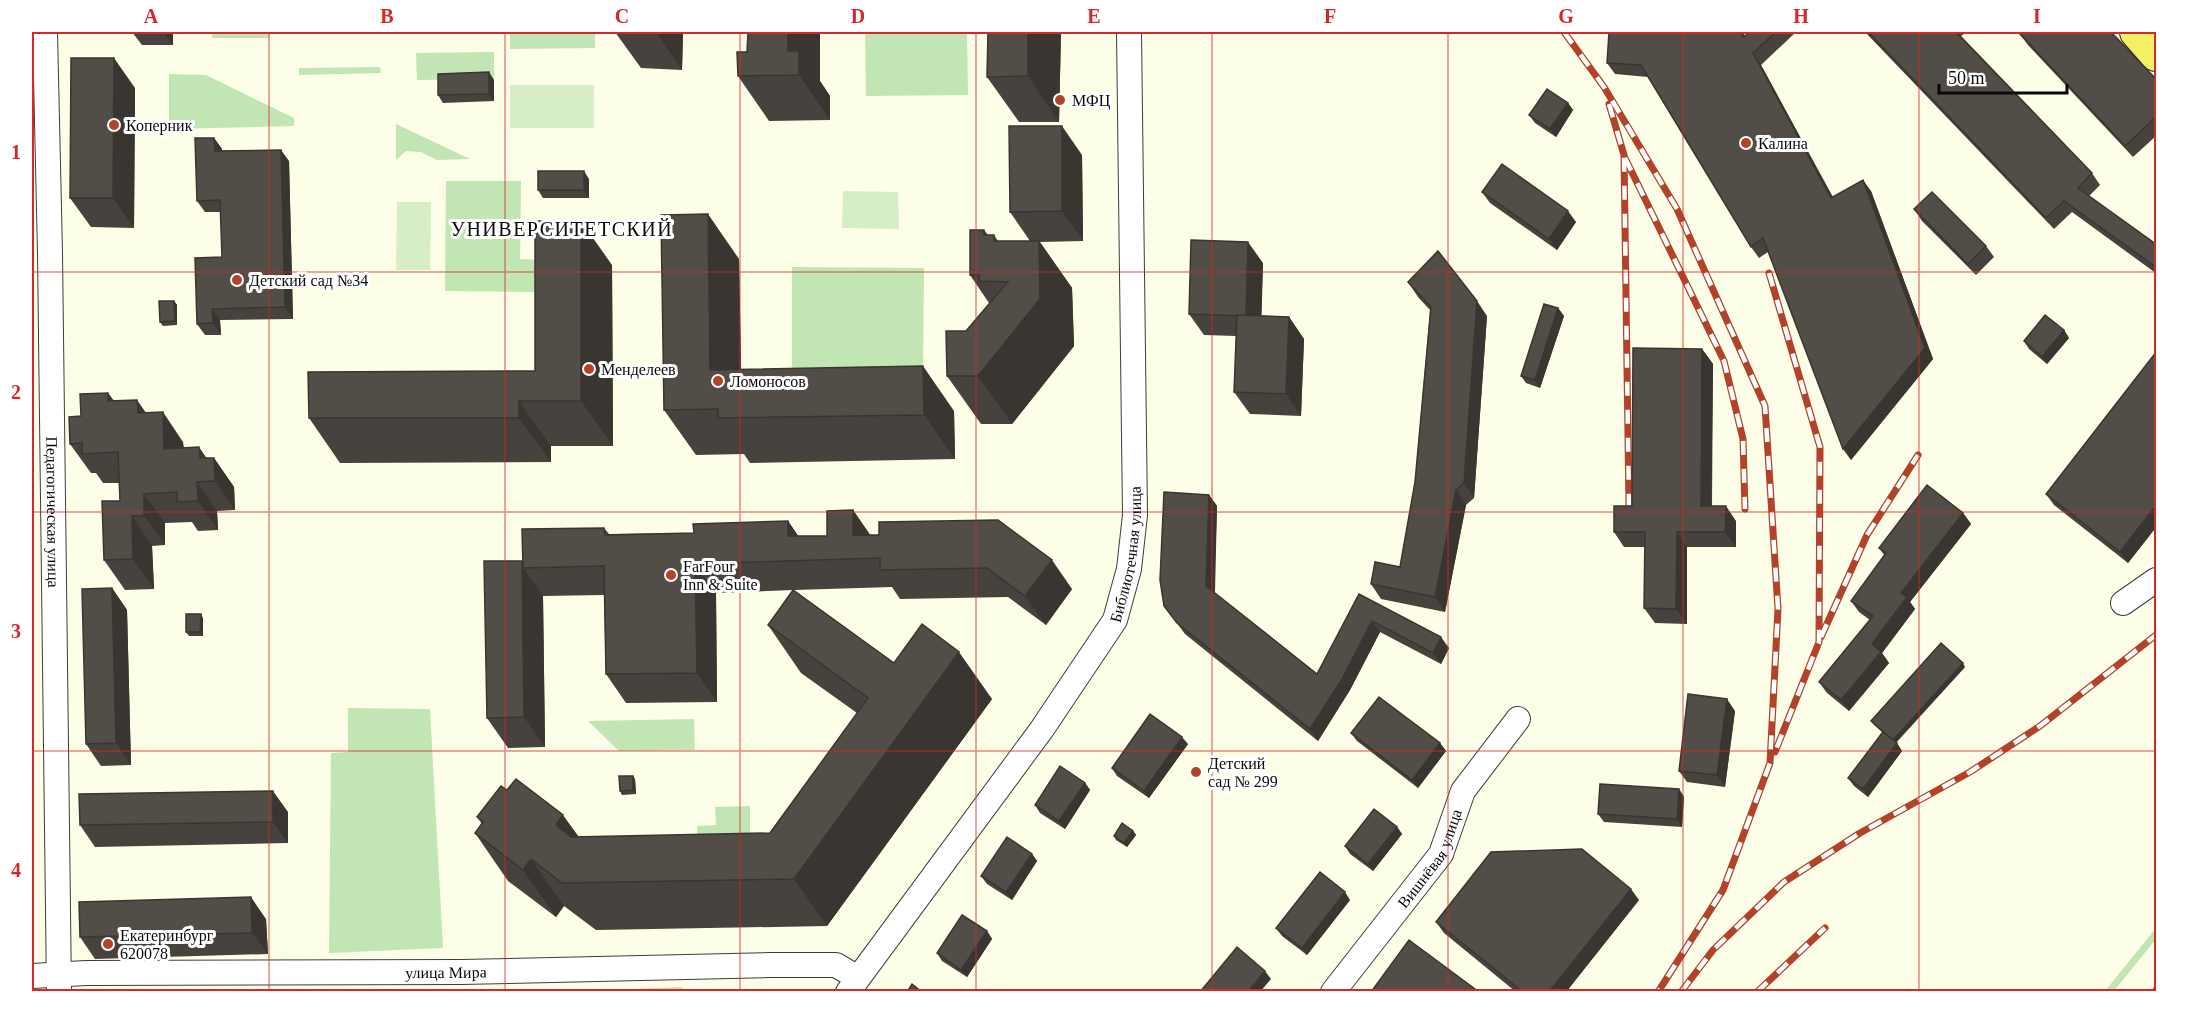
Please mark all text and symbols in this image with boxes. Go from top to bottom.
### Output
text: A [144,5,159,27]
text: B [380,5,394,27]
text: C [615,5,629,27]
text: D [851,5,865,27]
text: E [1087,5,1101,27]
text: F [1324,5,1336,27]
text: G [1558,5,1574,27]
text: H [1793,5,1809,27]
text: I [2033,5,2041,27]
scale bar [1939,57,2066,95]
text: 50 m [1948,68,1985,88]
place label: МФЦ [1072,92,1111,110]
marker: МФЦ [1053,93,1067,107]
place label: Коперник [126,117,193,135]
marker: Коперник [107,118,121,132]
place label: Калина [1758,135,1808,152]
marker: Калина [1739,136,1753,150]
text: 1 [11,141,21,163]
district label: УНИВЕРСИТЕТСКИЙ [451,218,673,240]
place label: Детский сад №34 [249,272,368,290]
marker: Детский сад №34 [230,273,244,287]
place label: Менделеев [601,361,676,379]
marker: Менделеев [582,362,596,376]
place label: Ломоносов [730,373,806,390]
marker: Ломоносов [711,374,725,388]
text: 2 [11,381,21,403]
street label: Педагогическая улица [42,436,62,588]
street label: Библиотечная улица [1107,486,1145,624]
place label: FarFour Inn & Suite [683,558,758,593]
marker: FarFour Inn & Suite [664,568,678,582]
text: 3 [11,620,21,642]
place label: Детский сад № 299 [1208,755,1278,791]
marker: Детский сад № 299 [1189,765,1203,779]
street label: Вишнёвая улица [1394,807,1465,911]
text: 4 [11,859,21,881]
place label: Екатеринбург 620078 [120,927,214,962]
marker: Екатеринбург 620078 [101,937,115,951]
street label: улица Мира [405,963,487,982]

